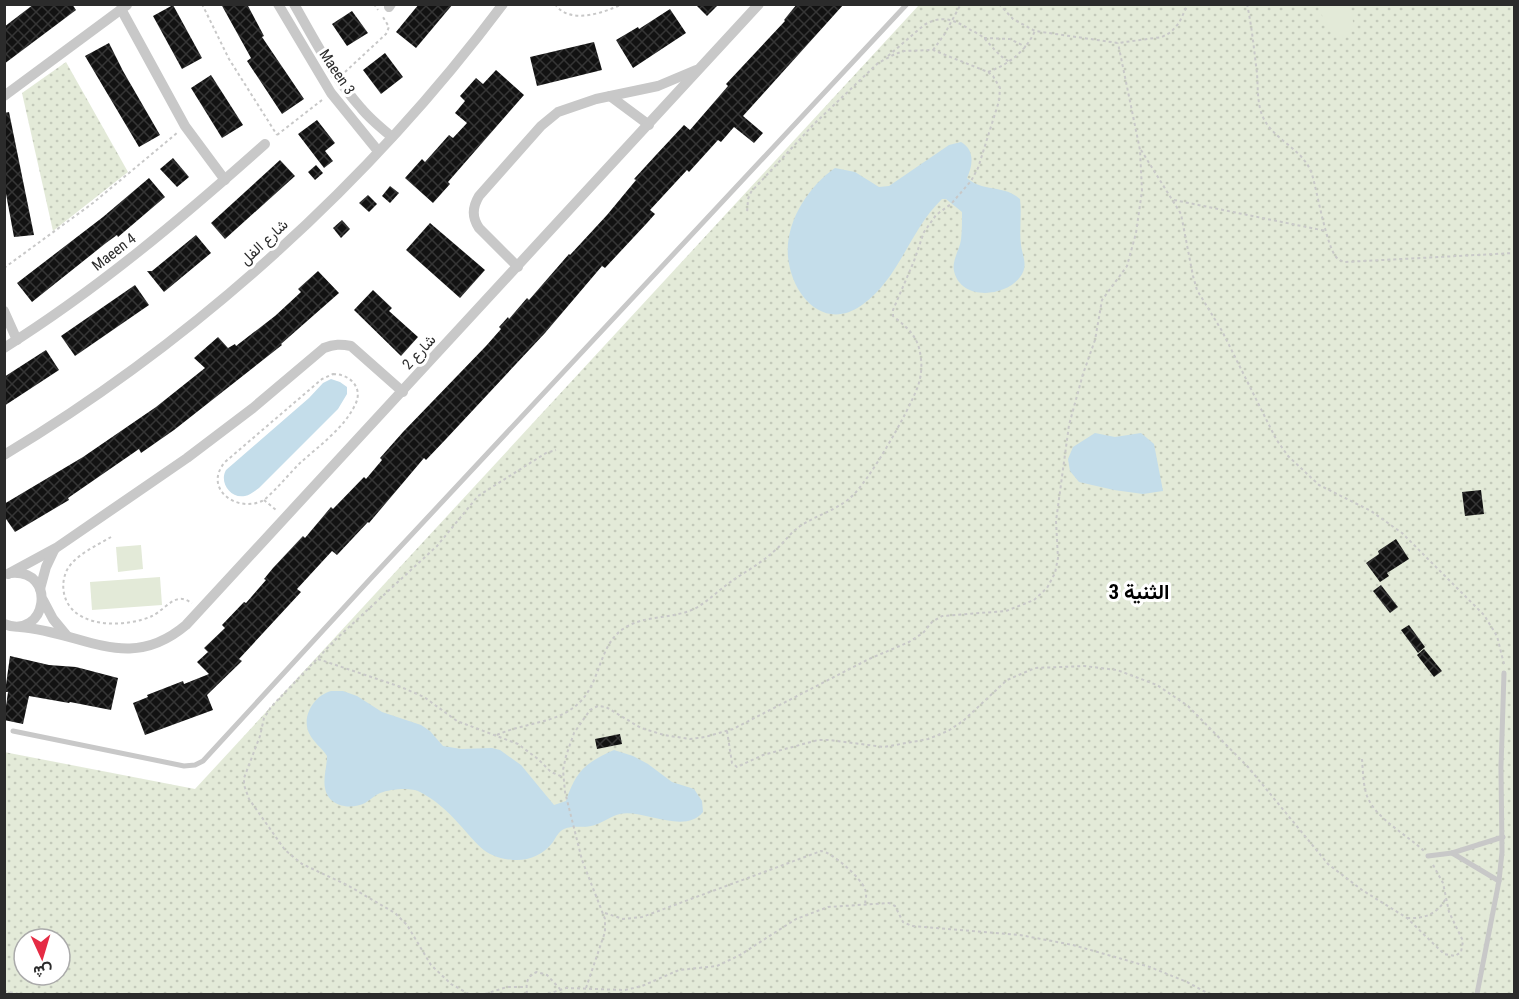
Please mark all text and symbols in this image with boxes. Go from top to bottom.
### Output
street label: Maeen 3 [315,46,359,98]
street label: شارع الفل [236,215,293,270]
street label: Maeen 4 [88,229,140,275]
street label: شارع 2 [398,331,441,375]
district label: الثنية 3 [1108,580,1170,604]
north arrow [12,927,72,987]
text: ش [33,961,53,982]

